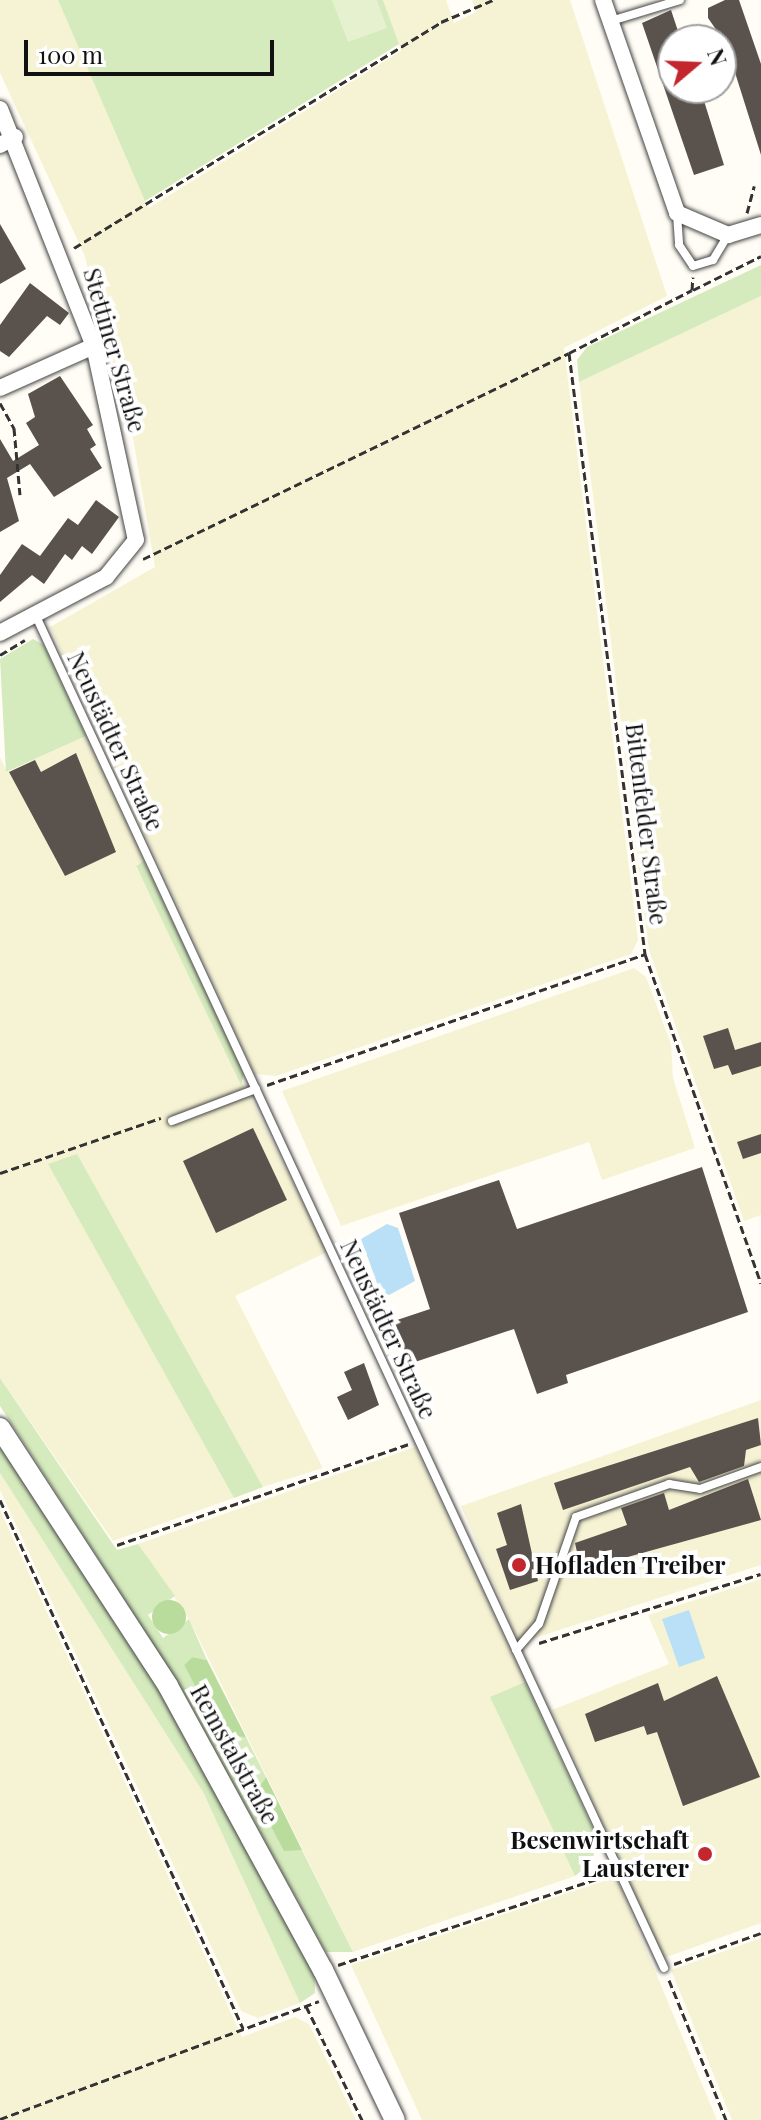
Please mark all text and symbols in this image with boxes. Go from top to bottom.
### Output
scale bar [28,24,278,74]
north arrow [657,24,737,104]
text: 100 m [38,38,103,70]
text: N [701,44,735,69]
street label: Stettiner Straße [78,264,152,436]
street label: Neustädter Straße [62,646,170,836]
street label: Bittenfelder Straße [620,721,674,927]
street label: Neustädter Straße [335,1234,443,1424]
place label: Hofladen Treiber [535,1551,726,1579]
marker: Hofladen Treiber [510,1556,528,1574]
street label: Remstalstraße [185,1679,285,1829]
place label: Besenwirtschaft Lausterer [510,1826,689,1882]
marker: Besenwirtschaft Lausterer [696,1845,714,1863]

